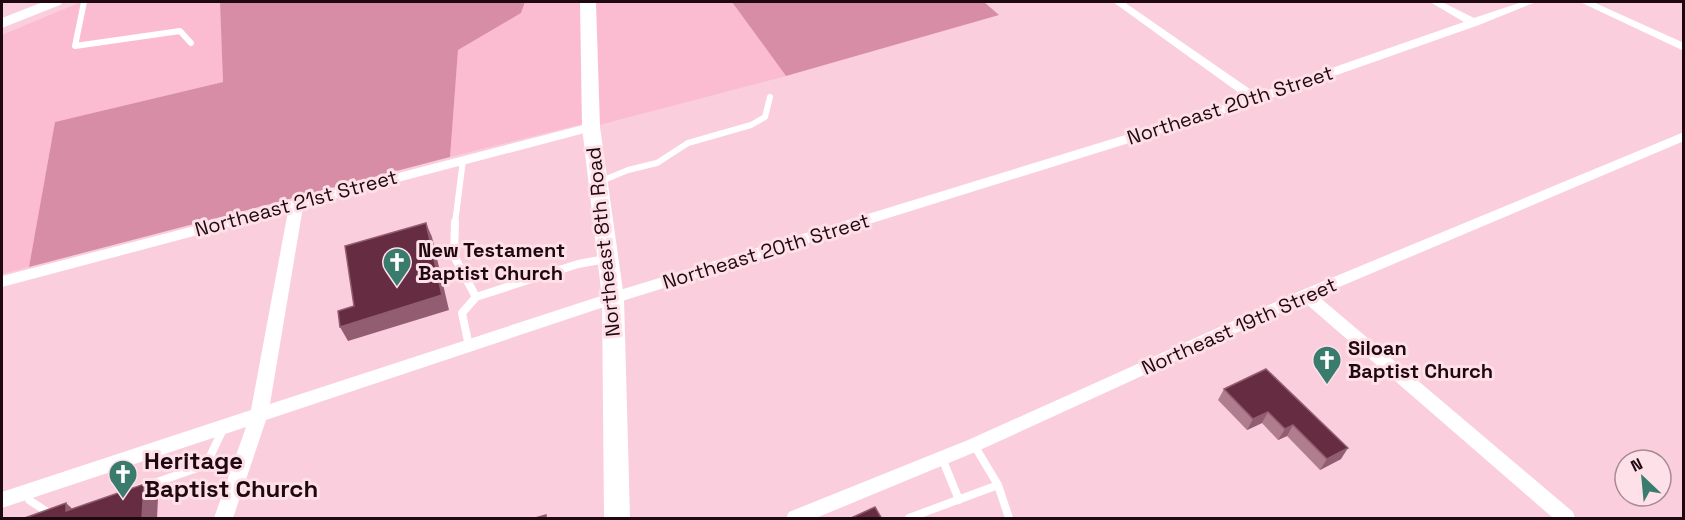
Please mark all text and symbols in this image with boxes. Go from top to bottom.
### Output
street label: Northeast 20th Street [1124,59,1336,151]
street label: Northeast 8th Road [580,146,626,338]
street label: Northeast 21st Street [192,163,400,243]
street label: Northeast 20th Street [659,207,873,295]
place label: New Testament Baptist Church [418,237,565,286]
church icon: New Testament Baptist Church [381,246,413,288]
street label: Northeast 19th Street [1137,271,1341,381]
place label: Siloan Baptist Church [1348,335,1493,384]
church icon: Siloan Baptist Church [1311,344,1343,386]
place label: Heritage Baptist Church [144,445,318,504]
north arrow [1613,448,1673,508]
text: N [1627,453,1646,477]
church icon: Heritage Baptist Church [107,458,139,500]

